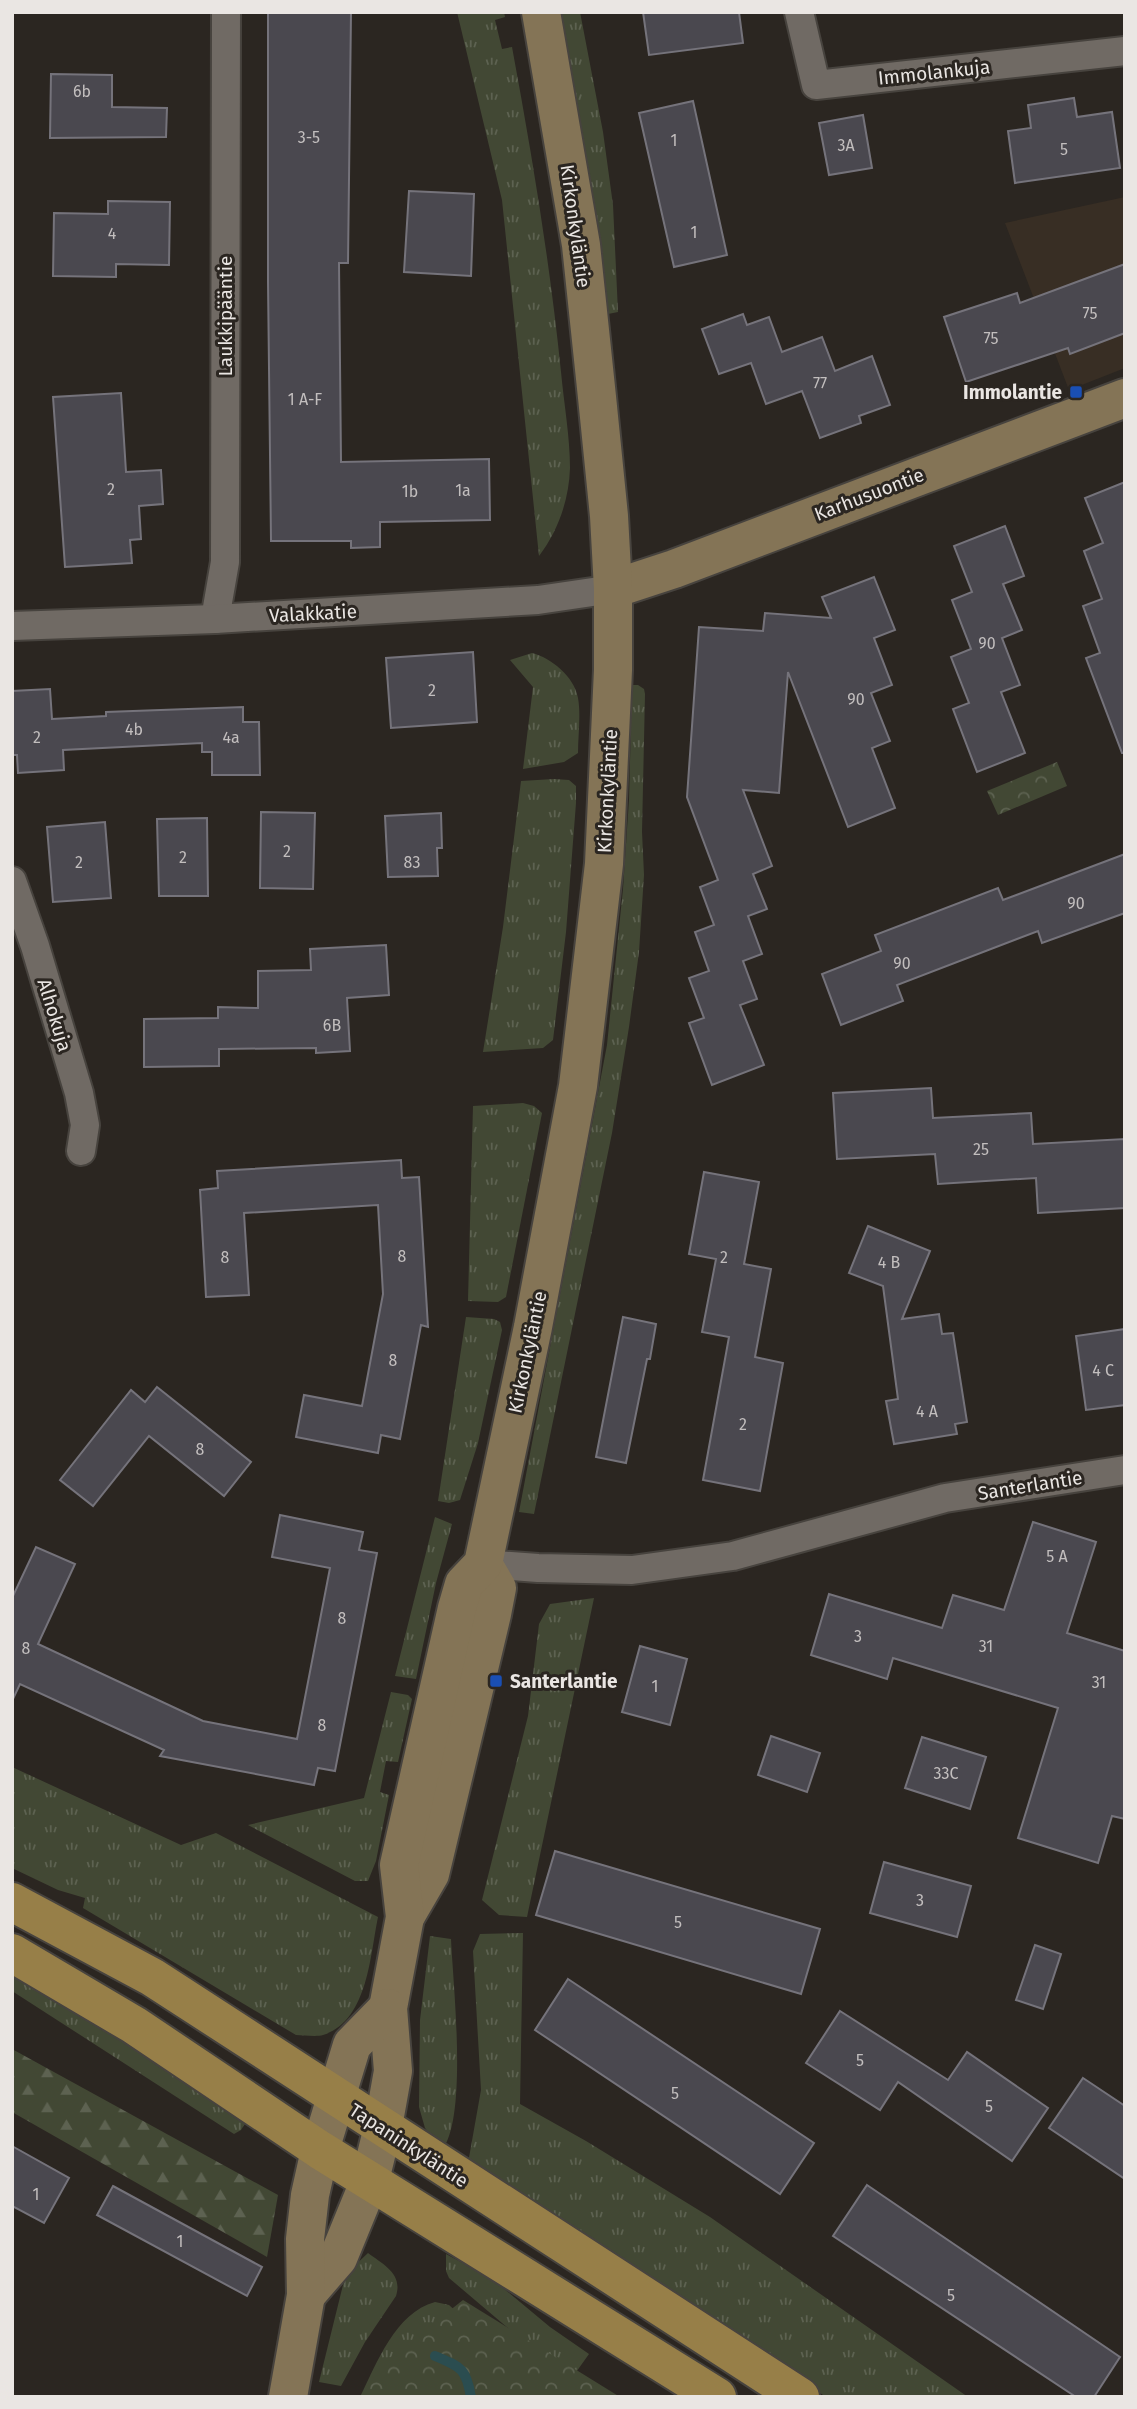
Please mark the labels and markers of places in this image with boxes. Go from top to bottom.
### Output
place label: Immolantie [963,381,1062,404]
marker: Immolantie [1068,384,1084,400]
place label: Santerlantie [510,1670,617,1693]
marker: Santerlantie [488,1673,504,1689]

